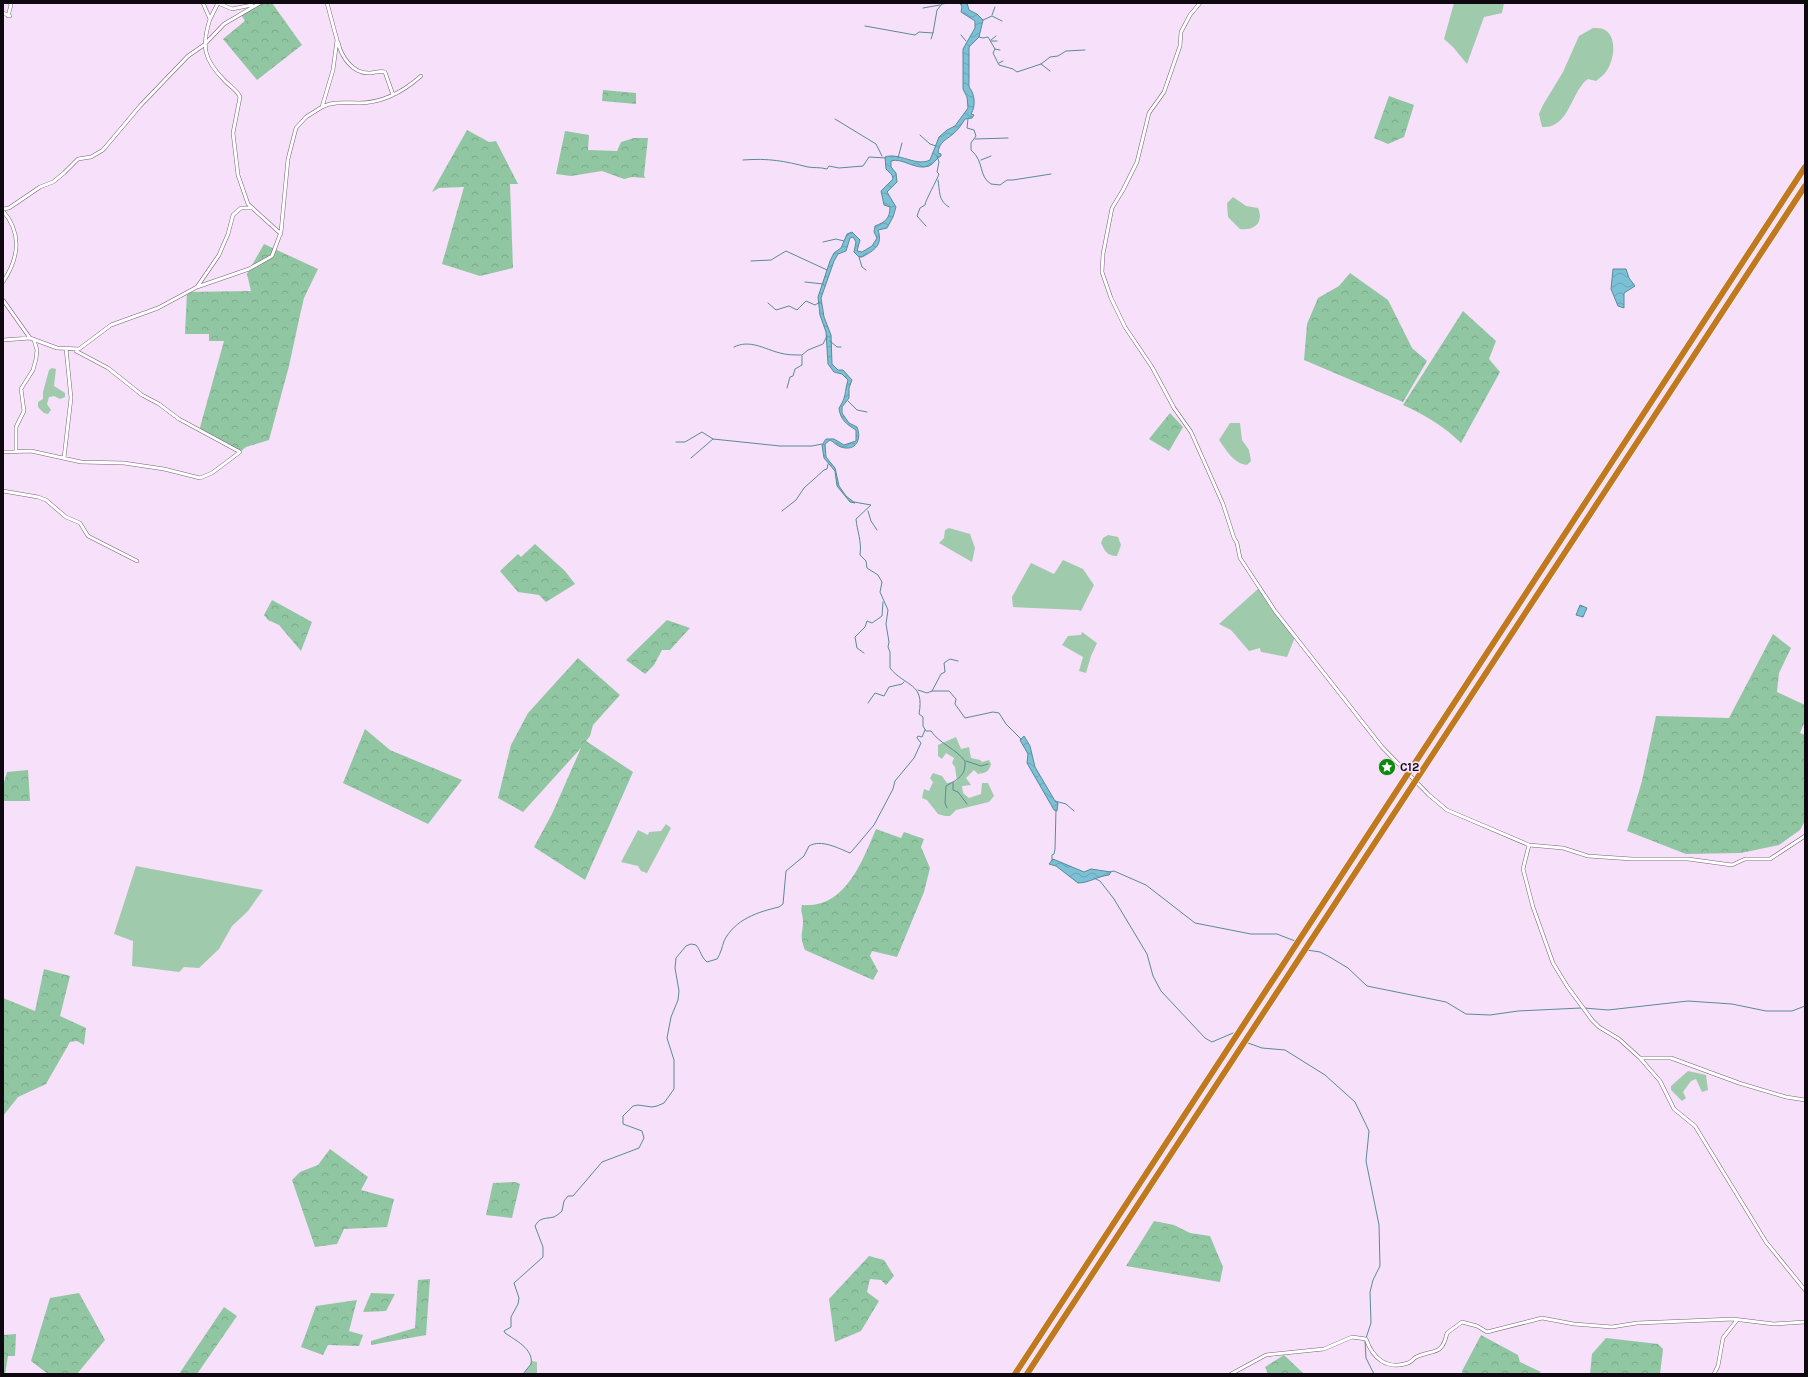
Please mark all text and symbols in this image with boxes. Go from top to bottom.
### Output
place icon: C12 [1377,757,1397,777]
place label: C12 [1400,760,1419,774]

